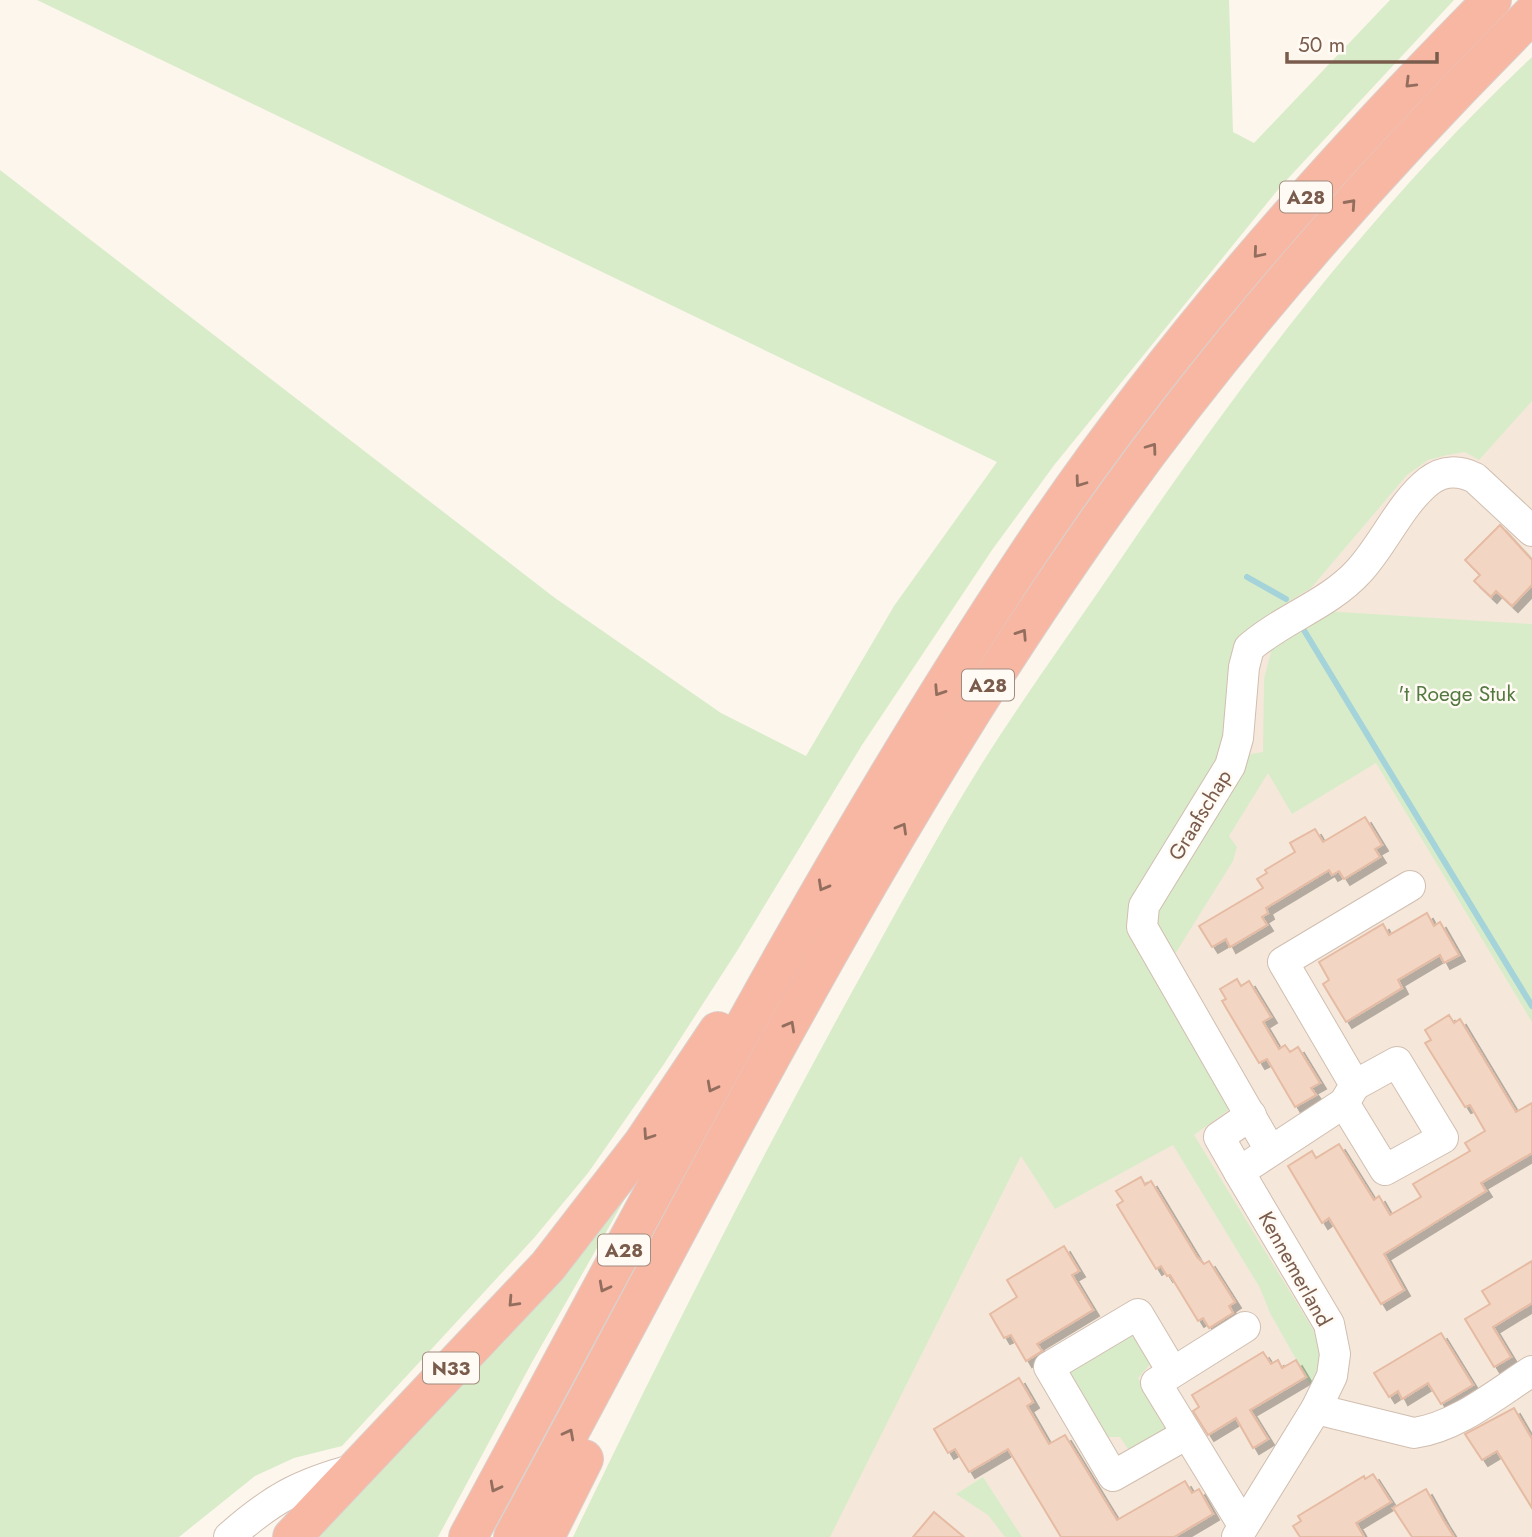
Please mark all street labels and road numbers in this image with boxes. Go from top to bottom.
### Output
road number: A28 [1280,182,1332,212]
road number: A28 [962,670,1014,700]
street label: Graafschap [1161,764,1239,866]
street label: Kennemerland [1251,1206,1339,1332]
road number: A28 [598,1234,650,1266]
road number: N33 [423,1352,479,1384]

